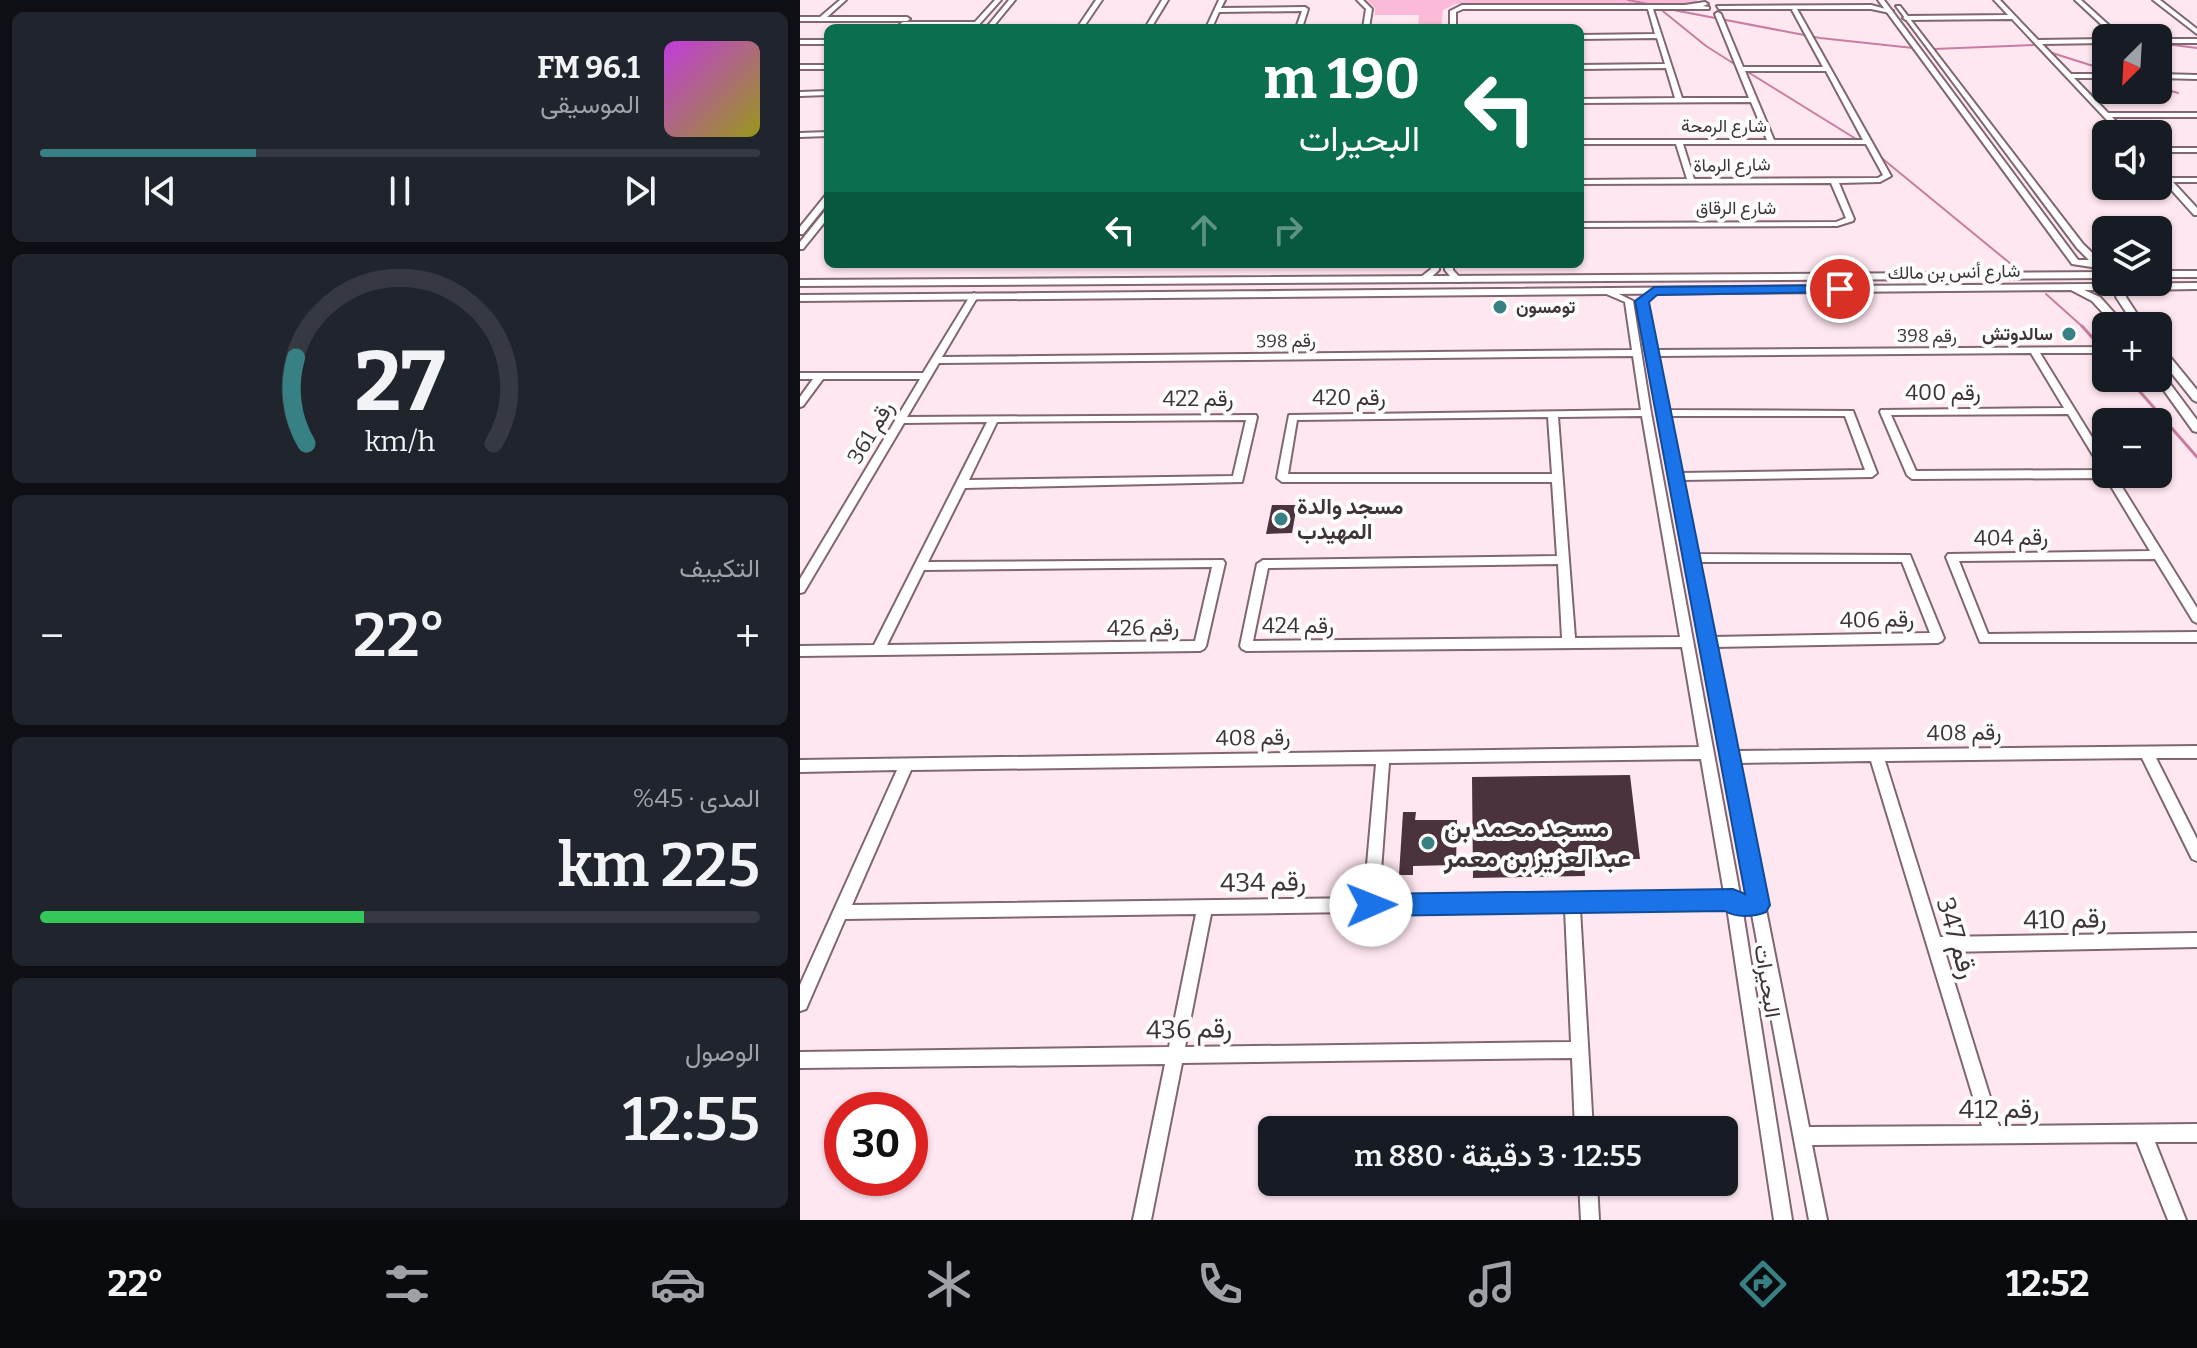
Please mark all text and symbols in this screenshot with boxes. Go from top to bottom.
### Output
north arrow [2092,24,2172,104]
map controls [2092,24,2172,488]
text: 190 m [1264,46,1420,113]
text: 96.1 FM [537,50,640,86]
icon: left [1448,56,1552,160]
text: الموسيقى [540,89,640,120]
street label: شارع الرمحة [1681,115,1767,138]
text: البحيرات [1299,117,1420,161]
button: sound [2092,120,2172,200]
street label: شارع الرماة [1693,153,1771,178]
icon: previous [138,169,182,213]
icon: pause [378,169,422,213]
icon: next [618,169,662,213]
street label: شارع الرقاق [1696,197,1776,220]
icon: left [1098,208,1142,252]
icon: ahead [1182,208,1226,252]
icon: right [1266,208,1310,252]
button: layers [2092,216,2172,296]
pin [1806,255,1874,323]
street label: شارع أنس بن مالك [1887,260,2021,285]
icon: arrive [1818,267,1862,311]
place label: تومسون [1516,296,1576,318]
marker: تومسون [1491,298,1509,316]
button: + [2092,312,2172,392]
place label: سالدوتش [1982,323,2053,345]
street label: رقم 398 [1897,325,1957,348]
marker: سالدوتش [2060,325,2078,343]
street label: رقم 398 [1256,329,1316,354]
text: 27 [354,332,446,432]
street label: رقم 400 [1905,379,1981,407]
street label: رقم 420 [1312,384,1386,412]
street label: رقم 422 [1162,385,1234,413]
street label: رقم 361 [841,396,901,469]
button: − [2092,408,2172,488]
text: km/h [365,425,436,460]
place label: مسجد والدة المهيدب [1297,493,1404,545]
marker: مسجد والدة المهيدب [1272,510,1290,528]
street label: رقم 404 [1974,523,2048,553]
text: التكييف [679,553,760,584]
text: 22° [353,600,446,672]
street label: رقم 406 [1840,605,1914,635]
text: − [40,610,64,663]
text: + [735,610,760,663]
street label: رقم 424 [1262,612,1334,640]
street label: رقم 426 [1107,613,1179,643]
street label: رقم 408 [1926,718,2002,748]
street label: رقم 408 [1215,723,1291,753]
text: المدى · 45% [632,783,760,814]
place label: مسجد محمد بن عبدالعزيز بن معمر [1443,813,1631,874]
text: 225 km [558,830,760,902]
marker: مسجد محمد بن عبدالعزيز بن معمر [1419,834,1437,852]
position arrow [1329,863,1413,947]
street label: رقم 434 [1220,866,1306,900]
street label: رقم 347 [1929,894,1984,983]
street label: رقم 410 [2023,903,2107,937]
street label: البحيرات [1748,942,1787,1020]
street label: رقم 436 [1146,1013,1232,1047]
text: الوصول [685,1037,760,1068]
text: 12:55 [622,1084,760,1156]
speed limit sign: 30 [824,1092,928,1196]
street label: رقم 412 [1959,1094,2039,1126]
text: 12:55 · 3 دقيقة · 880 m [1354,1138,1642,1174]
icon: filters [379,1256,435,1312]
icon: car [650,1256,706,1312]
icon: climate [921,1256,977,1312]
icon: phone [1192,1256,1248,1312]
icon: music [1464,1256,1520,1312]
icon: directions [1735,1256,1791,1312]
text: 22° [108,1262,164,1306]
text: 12:52 [2006,1262,2089,1306]

